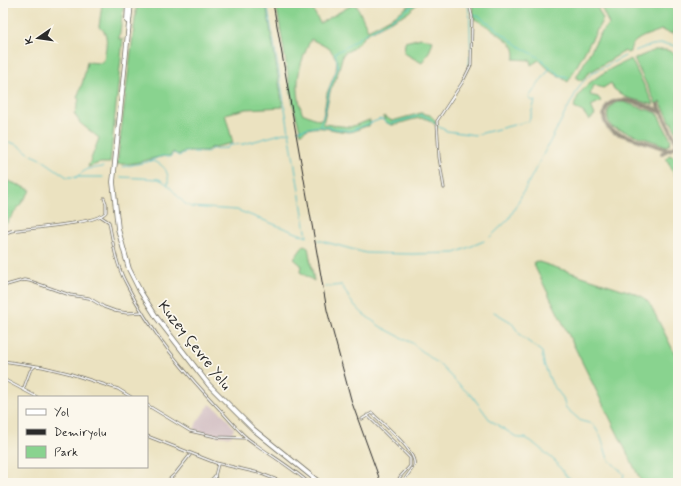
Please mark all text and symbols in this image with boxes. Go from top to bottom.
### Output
north arrow [18,18,58,58]
text: K [21,34,37,45]
street label: Kuzey Çevre Yolu [153,297,236,395]
legend [18,396,148,468]
text: Yol [54,405,69,421]
text: Demiryolu [54,425,107,441]
text: Park [54,445,78,461]

